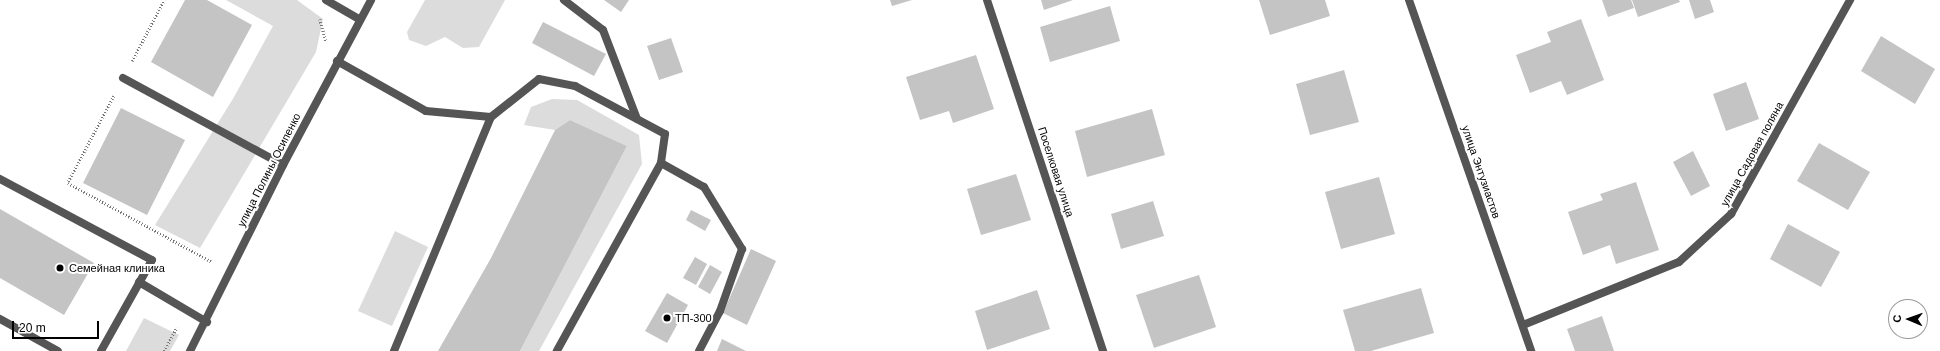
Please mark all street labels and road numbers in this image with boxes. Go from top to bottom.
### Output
street label: улица Садовая поляна [1718,100,1786,208]
street label: улица Полины Осипенко [234,111,304,229]
street label: улица Энтузиастов [1459,124,1503,220]
street label: Поселковая улица [1035,125,1077,219]

